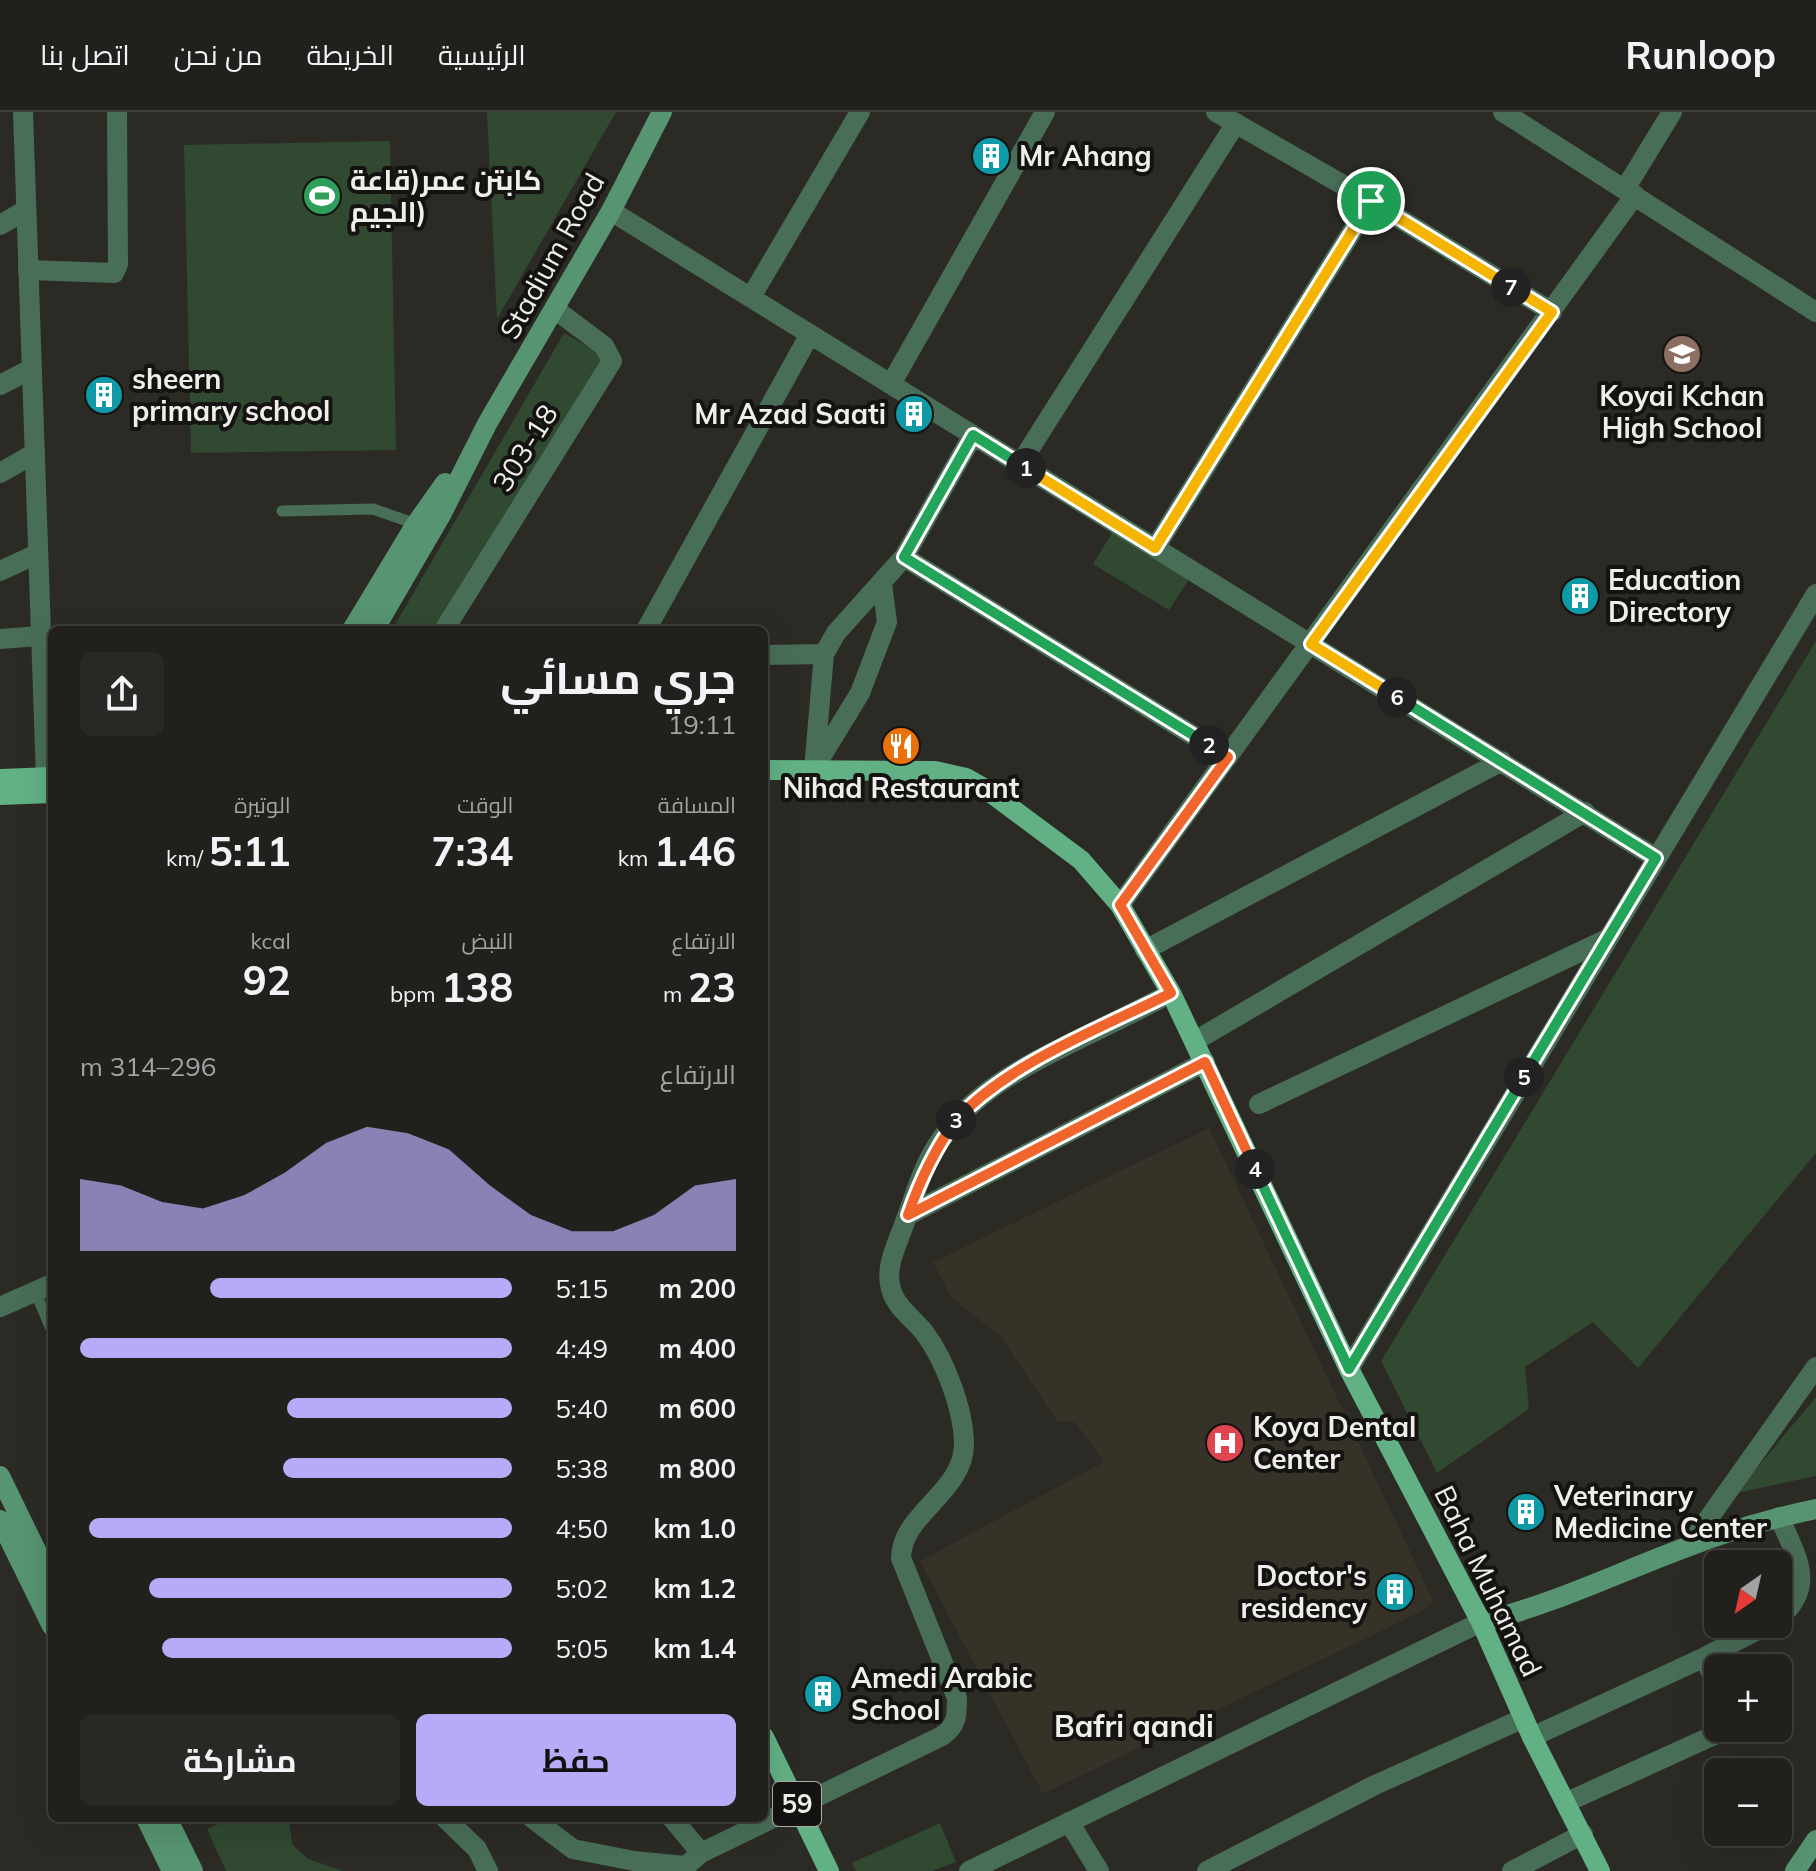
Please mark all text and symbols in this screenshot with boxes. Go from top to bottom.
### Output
text: Runloop [1625,31,1776,79]
text: اتصل بنا [40,37,130,72]
text: من نحن [174,37,263,72]
text: الخريطة [307,37,394,72]
text: الرئيسية [438,37,526,72]
building icon: Mr Ahang [970,135,1012,177]
place label: Mr Ahang [1019,138,1152,173]
place label: كابتن عمر(قاعة الجيم) [350,162,542,232]
street label: Stadium Road [492,167,612,345]
pin [1337,167,1405,235]
sports icon: كابتن عمر(قاعة الجيم) [301,175,343,217]
icon: arrive [1349,179,1393,223]
pin: 7 [1491,267,1531,307]
text: 7 [1504,273,1518,301]
school or university icon: Koyai Kchan High School [1661,333,1703,375]
place label: sheern primary school [132,361,330,428]
building icon: sheern primary school [83,374,125,416]
place label: Koyai Kchan High School [1599,378,1765,445]
building icon: Mr Azad Saati [893,393,935,435]
place label: Mr Azad Saati [694,396,886,431]
street label: 303-18 [484,398,565,498]
pin: 1 [1006,448,1046,488]
text: 1 [1019,454,1033,482]
place label: Education Directory [1608,562,1741,629]
building icon: Education Directory [1559,575,1601,617]
text: جري مسائي [501,650,736,705]
button: share [80,652,164,736]
pin: 6 [1377,677,1417,717]
text: 6 [1390,683,1404,711]
text: 19:11 [668,708,736,741]
restaurant icon: Nihad Restaurant [880,725,922,767]
pin: 2 [1189,725,1229,765]
text: 2 [1202,731,1216,759]
place label: Nihad Restaurant [783,770,1020,805]
text: الوتيرة [234,791,291,819]
text: الوقت [457,791,513,819]
text: المسافة [658,791,736,819]
text: 5:11 [209,826,291,876]
text: 7:34 [431,826,513,876]
text: 1.46 [654,826,736,876]
text: /km [166,844,209,872]
text: km [618,844,654,872]
text: kcal [250,927,291,955]
text: النبض [462,927,513,955]
text: الارتفاع [672,927,736,955]
text: 92 [243,955,291,1005]
text: 138 [441,962,513,1012]
text: 23 [688,962,736,1012]
text: bpm [390,980,441,1008]
text: m [663,980,688,1008]
text: 296–314 m [80,1050,216,1083]
pin: 5 [1504,1057,1544,1097]
text: الارتفاع [660,1058,736,1091]
text: 5 [1517,1063,1531,1091]
pin: 3 [936,1100,976,1140]
text: 3 [949,1106,963,1134]
pin: 4 [1235,1149,1275,1189]
text: 4 [1248,1155,1262,1183]
text: 5:15 [555,1272,608,1305]
text: 200 m [659,1272,736,1305]
text: 4:49 [555,1332,608,1365]
text: 400 m [659,1332,736,1365]
text: 5:40 [555,1392,608,1425]
text: 600 m [659,1392,736,1425]
place label: Koya Dental Center [1253,1409,1416,1476]
hospital icon: Koya Dental Center [1204,1422,1246,1464]
text: 5:38 [555,1452,608,1485]
text: 800 m [659,1452,736,1485]
place label: Veterinary Medicine Center [1553,1478,1767,1545]
street label: Baha Muhamad [1427,1480,1550,1682]
building icon: Veterinary Medicine Center [1505,1491,1547,1533]
text: 4:50 [555,1512,608,1545]
text: 1.0 km [653,1512,736,1545]
north arrow [1704,1550,1792,1638]
map controls [1704,1550,1792,1846]
place label: Doctor's residency [1240,1558,1368,1625]
building icon: Doctor's residency [1374,1571,1416,1613]
text: 5:02 [555,1572,608,1605]
text: 1.2 km [653,1572,736,1605]
text: 5:05 [555,1632,608,1665]
text: 1.4 km [653,1632,736,1665]
button: + [1704,1654,1792,1742]
place label: Amedi Arabic School [851,1660,1033,1727]
building icon: Amedi Arabic School [802,1673,844,1715]
district label: Bafri qandi [1054,1707,1214,1745]
button: مشاركة [80,1714,400,1806]
button: حفظ [416,1714,736,1806]
button: − [1704,1758,1792,1846]
road number: 59 [773,1782,821,1826]

